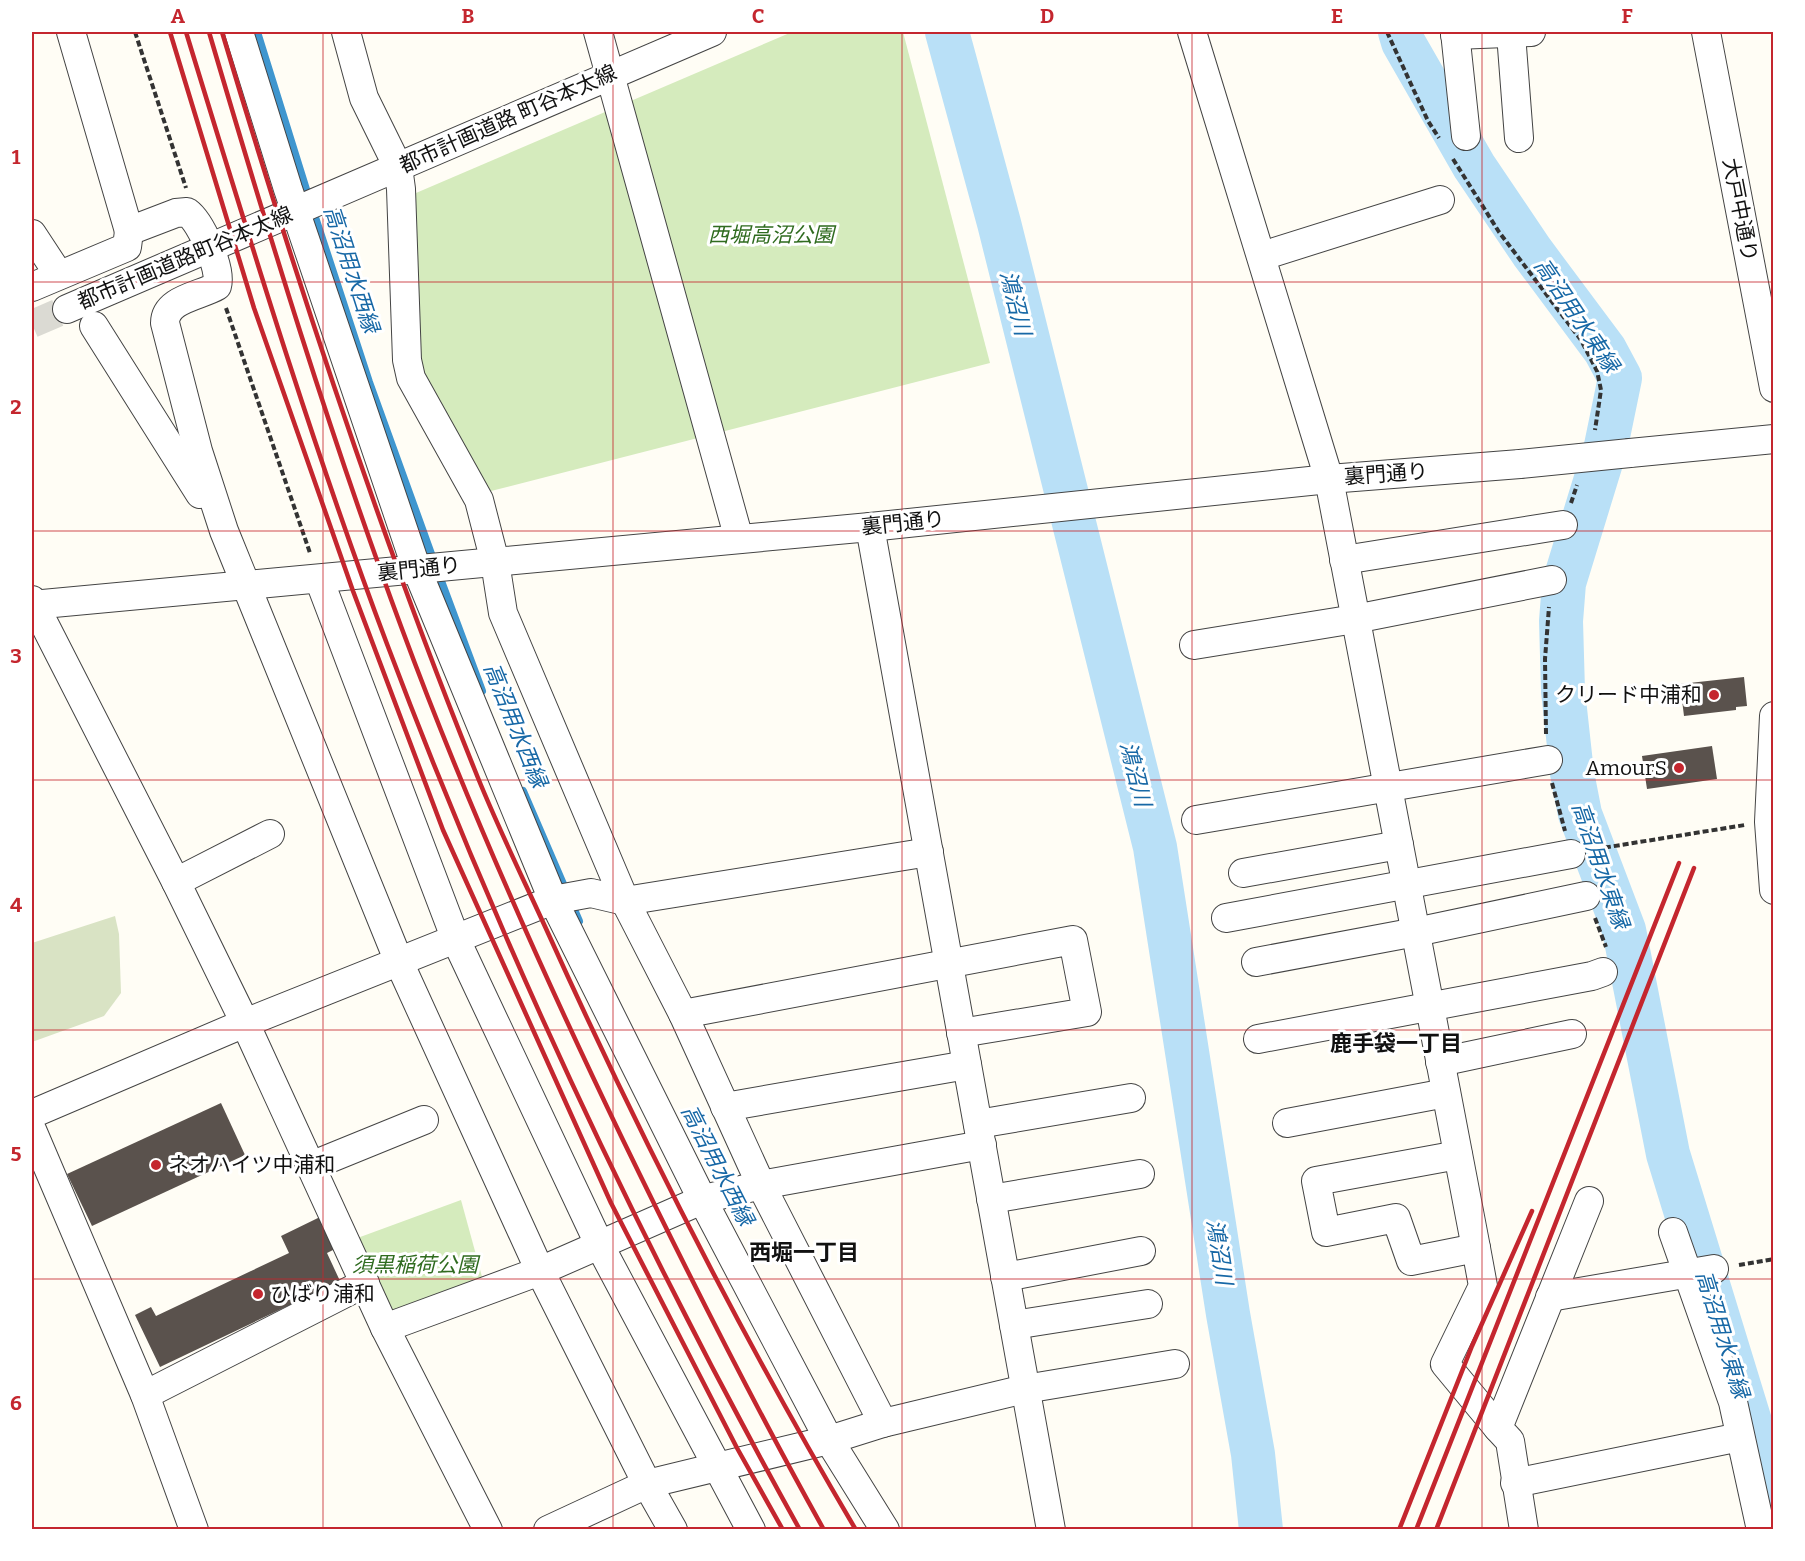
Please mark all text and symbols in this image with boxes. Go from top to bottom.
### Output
text: A [171,4,186,28]
text: B [462,4,475,28]
text: C [752,4,764,28]
text: D [1040,4,1054,28]
text: E [1331,4,1343,28]
text: F [1621,4,1633,28]
street label: 都市計画道路 町谷本太線 [395,59,621,179]
text: 1 [12,145,21,169]
street label: 大戸中通り [1717,156,1763,264]
street label: 都市計画道路町谷本太線 [74,201,296,315]
water label: 高沼用水西縁 [318,202,386,339]
park label: 西堀高沼公園 [708,222,837,248]
water label: 高沼用水東縁 [1528,253,1626,380]
water label: 鴻沼川 [994,268,1037,340]
text: 2 [10,395,22,419]
street label: 裏門通り [1343,458,1429,490]
street label: 裏門通り [860,506,946,540]
street label: 裏門通り [376,552,462,586]
text: 3 [10,644,22,668]
water label: 高沼用水西縁 [478,659,554,794]
place label: クリード中浦和 [1555,682,1702,708]
marker: クリード中浦和 [1707,688,1721,702]
water label: 鴻沼川 [1114,739,1157,811]
place label: AmourS [1586,755,1667,781]
marker: AmourS [1672,761,1686,775]
water label: 高沼用水東縁 [1566,798,1636,935]
text: 4 [10,893,22,917]
district label: 鹿手袋一丁目 [1330,1030,1462,1057]
water label: 高沼用水西縁 [676,1100,761,1233]
text: 5 [11,1142,22,1166]
place label: ネオハイツ中浦和 [168,1152,336,1178]
marker: ネオハイツ中浦和 [149,1158,163,1172]
water label: 鴻沼川 [1201,1217,1238,1289]
district label: 西堀一丁目 [749,1239,859,1266]
park label: 須黒稲荷公園 [352,1252,481,1278]
water label: 高沼用水東縁 [1690,1267,1756,1404]
place label: ひばり浦和 [270,1281,375,1307]
marker: ひばり浦和 [251,1287,265,1301]
text: 6 [10,1391,22,1415]

